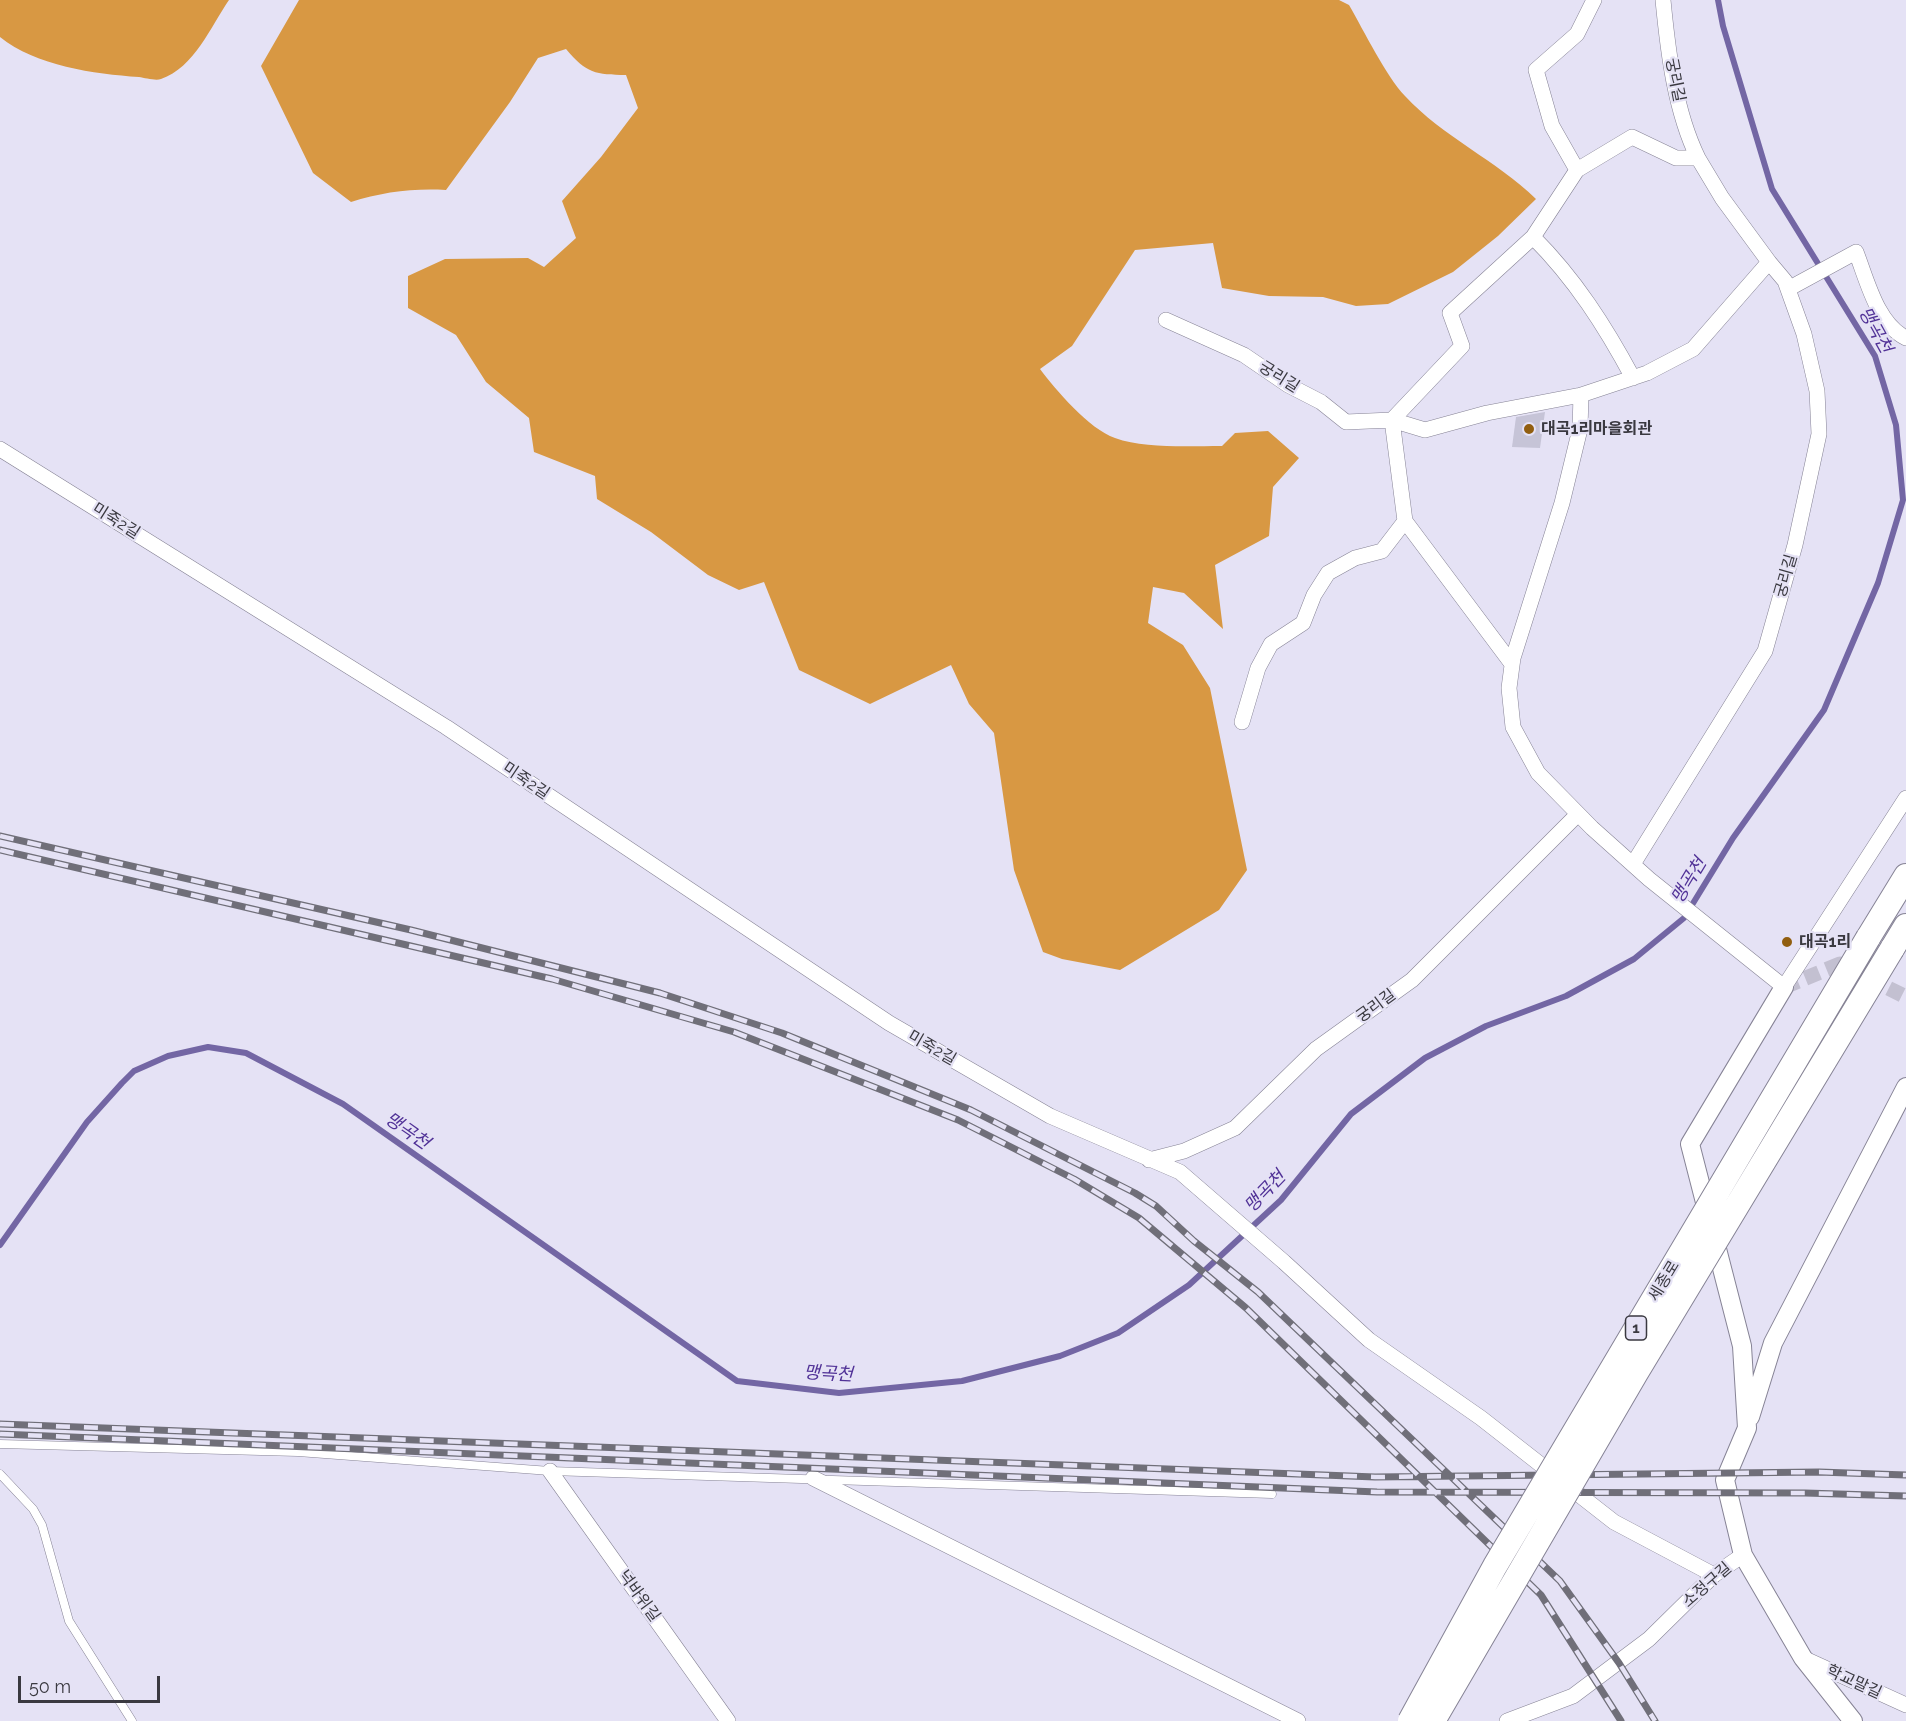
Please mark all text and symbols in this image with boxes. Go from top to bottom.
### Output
street label: 궁리길 [1661,56,1689,104]
water label: 맹곡천 [1854,303,1896,357]
street label: 궁리길 [1255,357,1303,397]
place label: 대곡1리마을회관 [1541,419,1652,439]
marker: 대곡1리마을회관 [1522,422,1536,436]
street label: 미죽2길 [89,499,143,543]
street label: 궁리길 [1771,552,1801,600]
street label: 미죽2길 [499,758,553,804]
water label: 맹곡천 [1667,854,1711,908]
place label: 대곡1리 [1799,932,1851,952]
marker: 대곡1리 [1780,935,1794,949]
street label: 궁리길 [1352,985,1400,1027]
street label: 미죽2길 [904,1027,960,1069]
water label: 맹곡천 [380,1108,434,1154]
water label: 맹곡천 [1240,1167,1290,1217]
street label: 세종로 [1644,1257,1684,1305]
road number: 1 [1626,1316,1646,1340]
water label: 맹곡천 [803,1362,853,1386]
street label: 소정구길 [1678,1558,1736,1612]
street label: 넉바위길 [614,1567,664,1625]
street label: 학교말길 [1823,1661,1885,1703]
scale bar [21,1664,164,1702]
text: 50 m [29,1676,71,1697]

